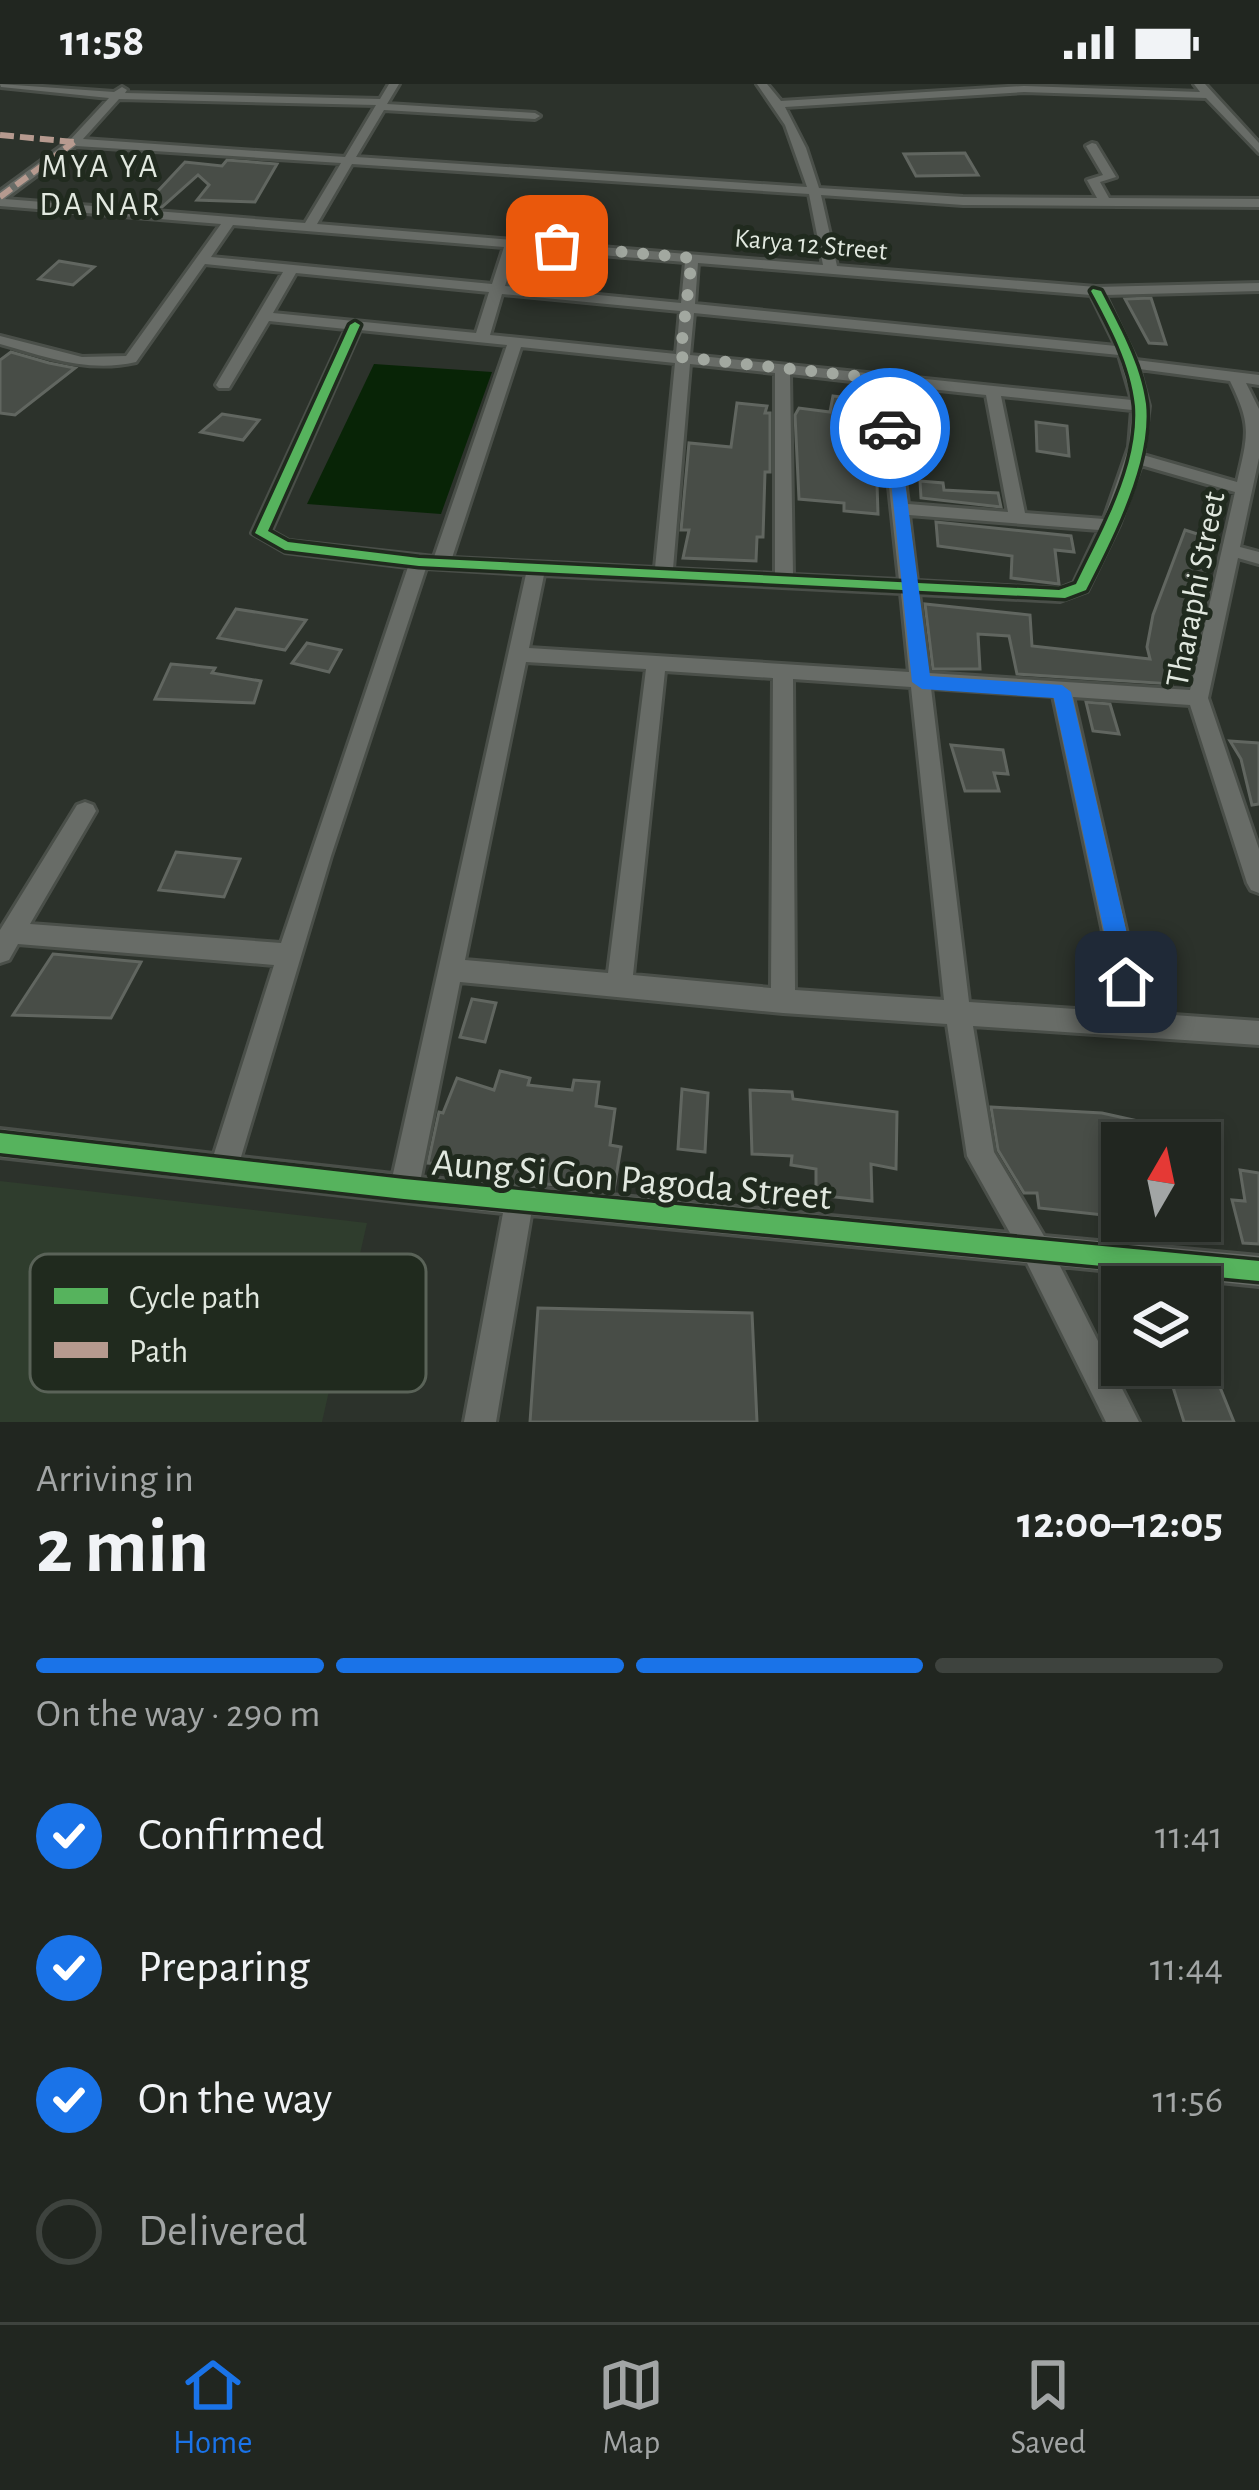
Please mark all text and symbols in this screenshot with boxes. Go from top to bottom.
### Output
text: 11:58 [60,19,144,64]
district label: MYA YA DA NAR [39,151,163,222]
pin [506,195,608,297]
icon: bag [524,213,590,279]
street label: Karya 12 Street [733,224,889,266]
courier [830,368,950,488]
icon: car [857,395,923,461]
street label: Tharaphi Street [1161,488,1232,690]
pin [1075,931,1177,1033]
icon: home [1093,949,1159,1015]
north arrow [1101,1122,1221,1242]
map controls [1101,1122,1221,1386]
street label: Aung Si Gon Pagoda Street [430,1144,833,1217]
legend [30,1254,426,1392]
button: layers [1101,1266,1221,1386]
text: Cycle path [129,1282,261,1315]
text: Path [129,1336,188,1369]
text: Arriving in [36,1460,194,1499]
text: 12:00–12:05 [1017,1501,1223,1546]
text: 2 min [36,1509,209,1587]
text: On the way · 290 m [36,1695,320,1734]
icon: check [36,1803,102,1869]
text: Confirmed [138,1813,324,1858]
text: 11:41 [1155,1817,1223,1856]
icon: check [36,1935,102,2001]
text: Preparing [138,1945,310,1990]
text: 11:44 [1150,1949,1223,1988]
icon: check [36,2067,102,2133]
text: On the way [138,2077,332,2122]
text: 11:56 [1153,2081,1223,2120]
text: Delivered [138,2209,307,2254]
tab: Home [173,2352,252,2464]
tab: Map [598,2352,664,2464]
tab: Saved [1010,2352,1086,2464]

